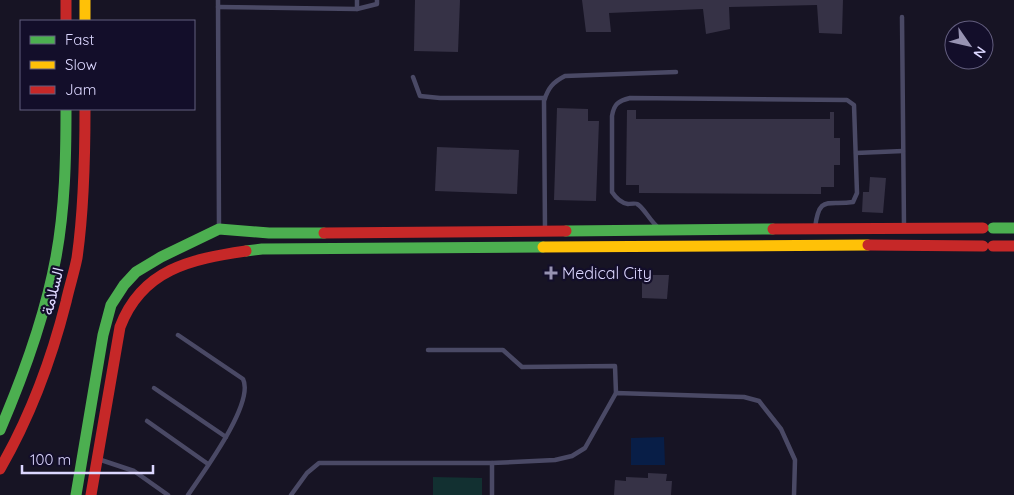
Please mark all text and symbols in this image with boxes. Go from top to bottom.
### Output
legend [20,20,195,110]
north arrow [944,20,994,70]
text: Fast [65,30,94,49]
text: N [969,43,990,62]
text: Slow [65,55,97,74]
text: Jam [65,80,96,99]
place label: Medical City [562,263,652,283]
street label: السلامة [36,265,68,317]
marker: Medical City [544,266,558,280]
scale bar [22,442,154,474]
text: 100 m [30,450,71,469]

